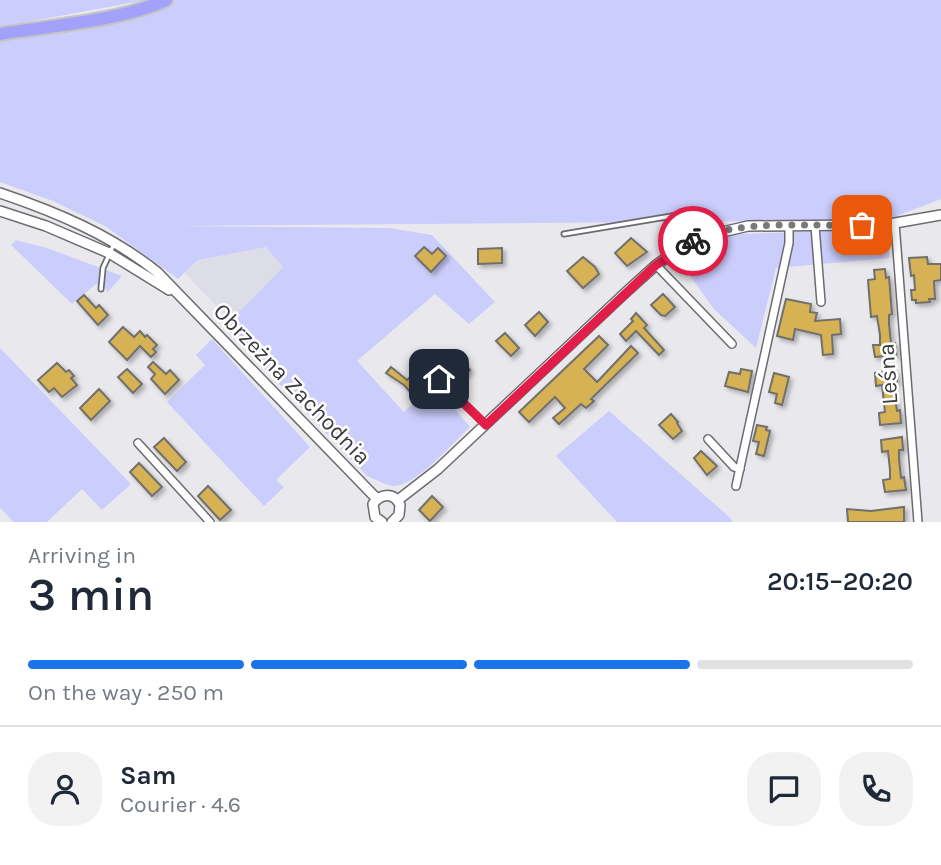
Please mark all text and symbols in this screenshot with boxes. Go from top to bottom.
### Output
pin [832,195,892,255]
courier [658,206,728,276]
icon: bag [843,206,881,244]
icon: bike [674,222,712,260]
street label: Obrzeżna Zachodnia [208,298,376,470]
street label: Leśna [872,343,904,405]
pin [409,349,469,409]
icon: home [420,360,458,398]
text: Arriving in [28,542,136,569]
text: 20:15–20:20 [767,566,913,597]
text: 3 min [28,568,154,622]
text: On the way · 250 m [28,679,224,706]
button: person [28,752,102,826]
button: chat [747,752,821,826]
button: phone [839,752,913,826]
text: Sam [120,760,176,791]
text: Courier · 4.6 [120,791,241,818]

